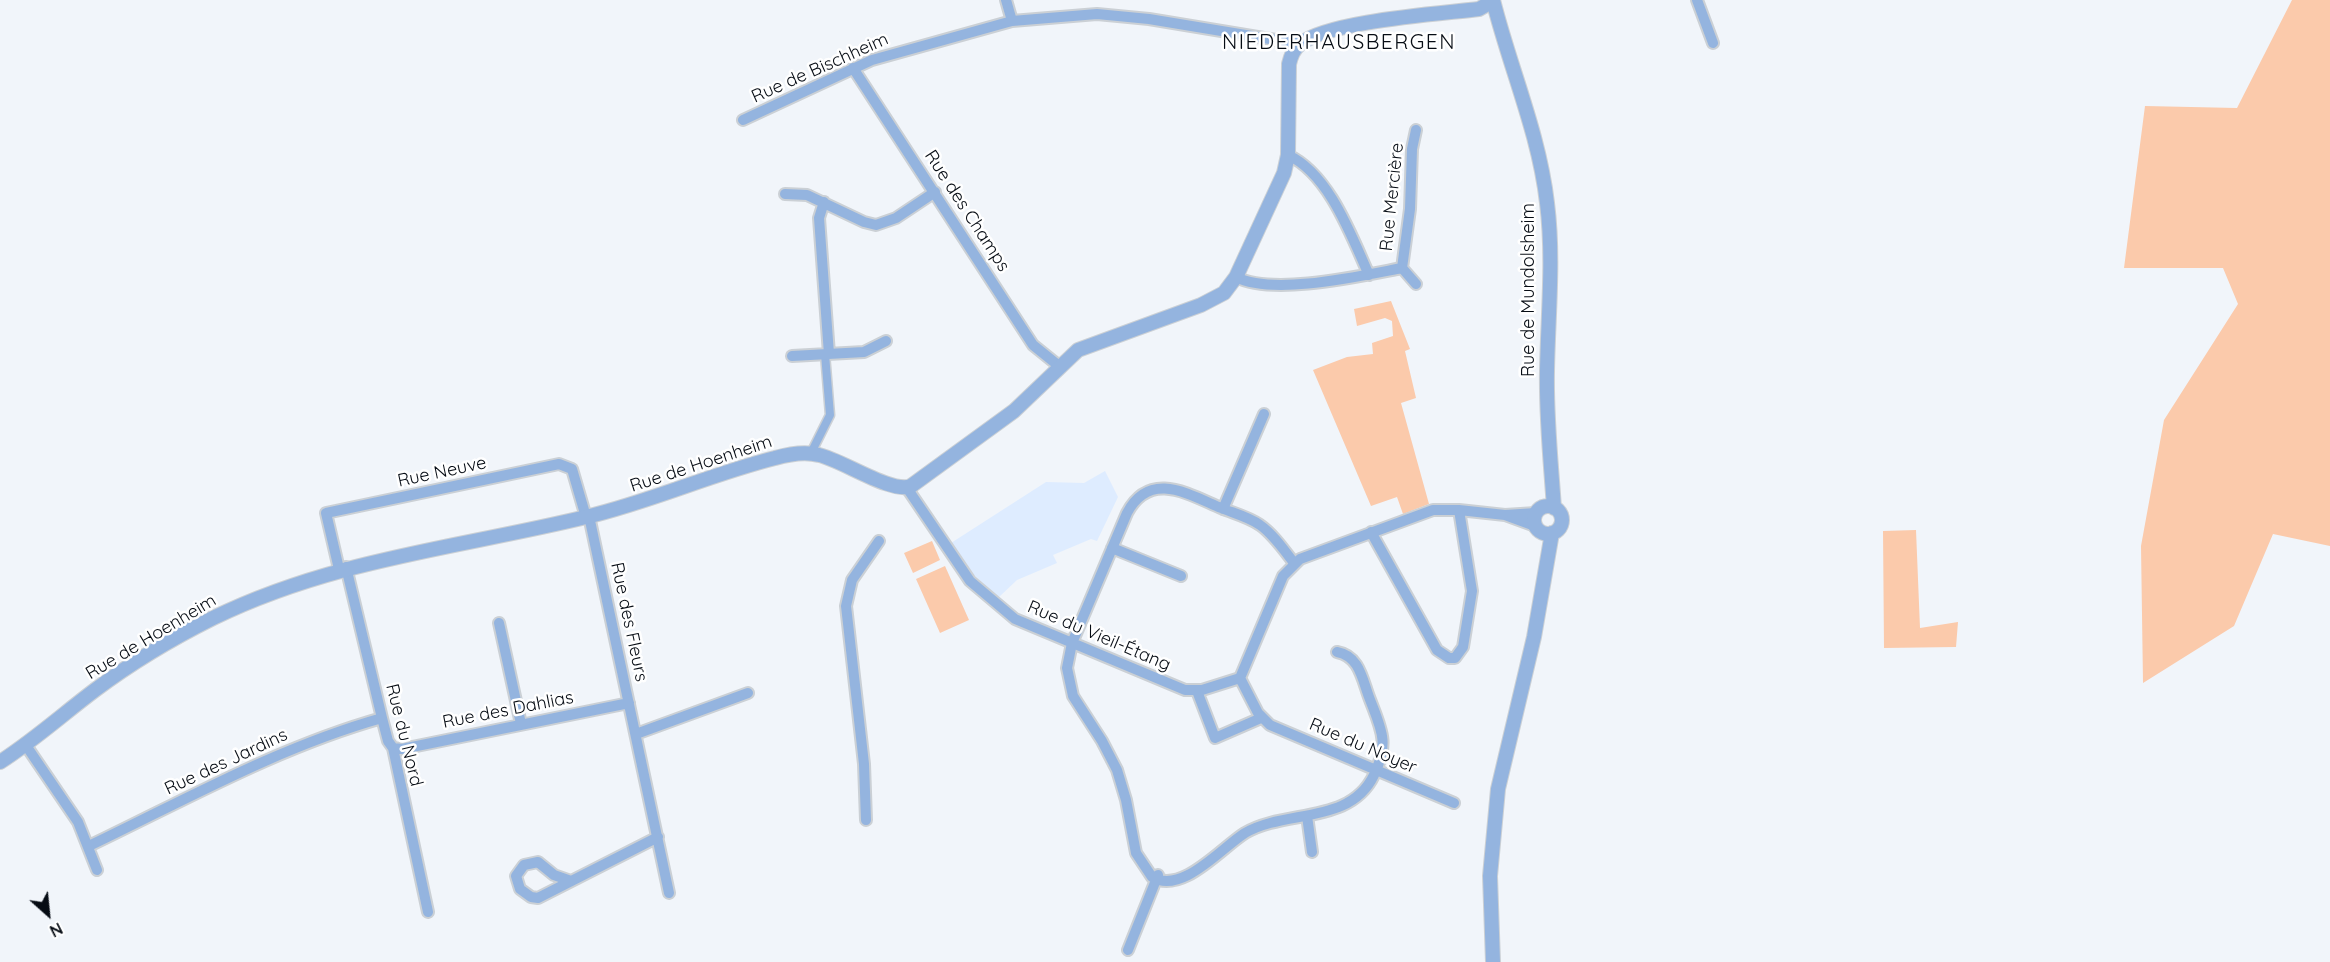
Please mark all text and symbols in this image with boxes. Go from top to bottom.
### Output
street label: Rue de Bischheim [748,28,892,108]
district label: NIEDERHAUSBERGEN [1222,30,1456,56]
street label: Rue Mercière [1376,142,1408,252]
street label: Rue des Champs [920,146,1014,276]
street label: Rue de Mundolsheim [1518,203,1540,377]
street label: Rue de Hoenheim [627,431,775,497]
street label: Rue Neuve [396,452,488,492]
street label: Rue des Fleurs [606,560,652,684]
street label: Rue de Hoenheim [82,590,220,684]
street label: Rue du Vieil-Étang [1024,596,1174,676]
street label: Rue du Nord [381,681,427,789]
street label: Rue des Dahlias [441,687,575,733]
street label: Rue du Noyer [1306,714,1420,778]
street label: Rue des Jardins [161,724,291,800]
north arrow [18,884,78,944]
text: N [46,918,66,942]

